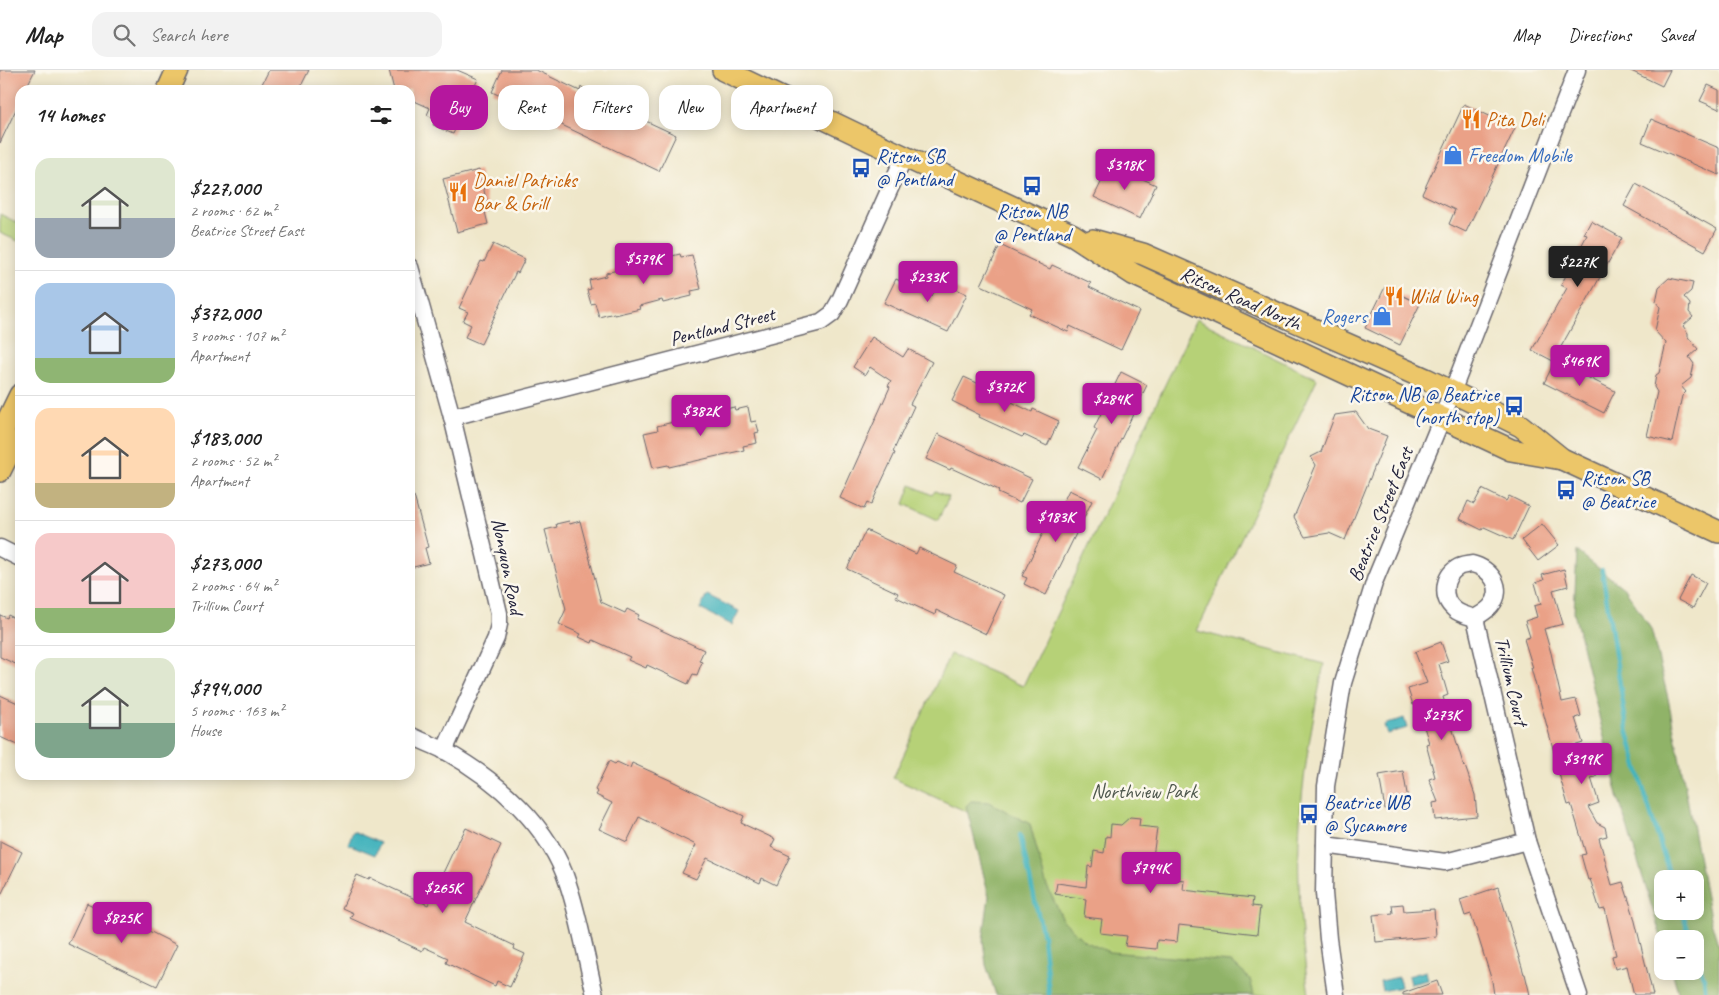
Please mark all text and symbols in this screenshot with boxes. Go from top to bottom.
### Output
search box [92,12,442,57]
text: Map [25,20,62,50]
icon: search [110,21,138,49]
text: Search here [150,23,228,47]
text: Map [1513,24,1540,46]
text: Directions [1568,24,1631,46]
text: Saved [1659,24,1694,46]
chip: Buy [430,85,488,130]
chip: Rent [498,85,564,130]
chip: Filters [574,85,649,130]
chip: New [659,85,721,130]
chip: Apartment [731,85,833,130]
icon: filters [367,101,395,129]
text: 14 homes [35,102,104,128]
place label: Pita Deli [1486,107,1546,132]
restaurant icon: Pita Deli [1460,108,1482,130]
place label: Freedom Mobile [1468,143,1573,168]
place label: Ritson SB @ Pentland [876,144,956,192]
shop icon: Freedom Mobile [1442,144,1464,166]
pin: $318K [1090,148,1160,191]
text: $318K [1107,155,1143,175]
bus stop icon: Ritson SB @ Pentland [850,157,872,179]
place label: Daniel Patricks Bar & Grill [473,168,579,216]
text: $227,000 [190,175,260,201]
bus stop icon: Ritson NB @ Pentland [1021,175,1043,197]
icon: home [75,178,135,238]
restaurant icon: Daniel Patricks Bar & Grill [447,181,469,203]
place label: Ritson NB @ Pentland [994,199,1074,247]
text: 2 rooms · 62 m² [190,201,276,221]
text: Beatrice Street East [190,221,304,241]
pin: $579K [609,242,679,285]
pin: $227K [1543,246,1613,288]
text: $579K [626,249,662,269]
text: $227K [1560,252,1596,272]
pin: $233K [893,260,963,303]
street label: Ritson Road North [1177,261,1307,337]
text: $233K [910,267,946,287]
place label: Wild Wing [1409,284,1479,309]
restaurant icon: Wild Wing [1383,285,1405,307]
text: $372,000 [190,300,260,326]
street label: Pentland Street [667,301,779,352]
icon: home [75,303,135,363]
place label: Rogers [1322,304,1369,329]
shop icon: Rogers [1371,305,1393,327]
text: 3 rooms · 107 m² [190,326,284,346]
pin: $469K [1545,344,1615,387]
text: Apartment [190,346,249,366]
text: $469K [1561,351,1599,371]
pin: $372K [970,370,1040,413]
text: $372K [987,377,1023,397]
pin: $284K [1077,382,1147,425]
place label: Ritson NB @ Beatrice (north stop) [1349,382,1500,430]
text: $284K [1094,389,1130,409]
pin: $382K [666,394,736,437]
bus stop icon: Ritson NB @ Beatrice (north stop) [1503,395,1525,417]
text: $382K [683,401,719,421]
text: $183,000 [190,425,260,451]
icon: home [75,428,135,488]
street label: Beatrice Street East [1342,441,1420,585]
text: 2 rooms · 52 m² [190,451,276,471]
place label: Ritson SB @ Beatrice [1581,466,1657,514]
text: Apartment [190,471,249,491]
bus stop icon: Ritson SB @ Beatrice [1555,479,1577,501]
pin: $183K [1021,500,1091,543]
text: $183K [1038,507,1074,527]
street label: Nonquon Road [486,516,530,619]
text: $273,000 [190,550,260,576]
icon: home [75,553,135,613]
text: 2 rooms · 64 m² [190,576,276,596]
text: Trillium Court [190,596,262,616]
street label: Trillium Court [1489,634,1535,731]
text: $794,000 [190,675,260,701]
icon: home [75,678,135,738]
pin: $273K [1407,698,1477,741]
text: 5 rooms · 163 m² [190,701,284,721]
text: $273K [1424,705,1460,725]
text: House [190,721,221,741]
pin: $319K [1547,742,1617,785]
text: $319K [1564,749,1600,769]
park label: Northview Park [1091,779,1199,804]
place label: Beatrice WB @ Sycamore [1324,790,1412,838]
bus stop icon: Beatrice WB @ Sycamore [1298,803,1320,825]
pin: $794K [1116,852,1186,894]
text: $794K [1133,858,1169,878]
map controls [1654,870,1704,980]
button: + [1654,870,1704,920]
pin: $265K [408,872,478,914]
text: $265K [424,878,462,898]
pin: $825K [87,902,157,944]
text: $825K [104,908,140,928]
button: − [1654,930,1704,980]

